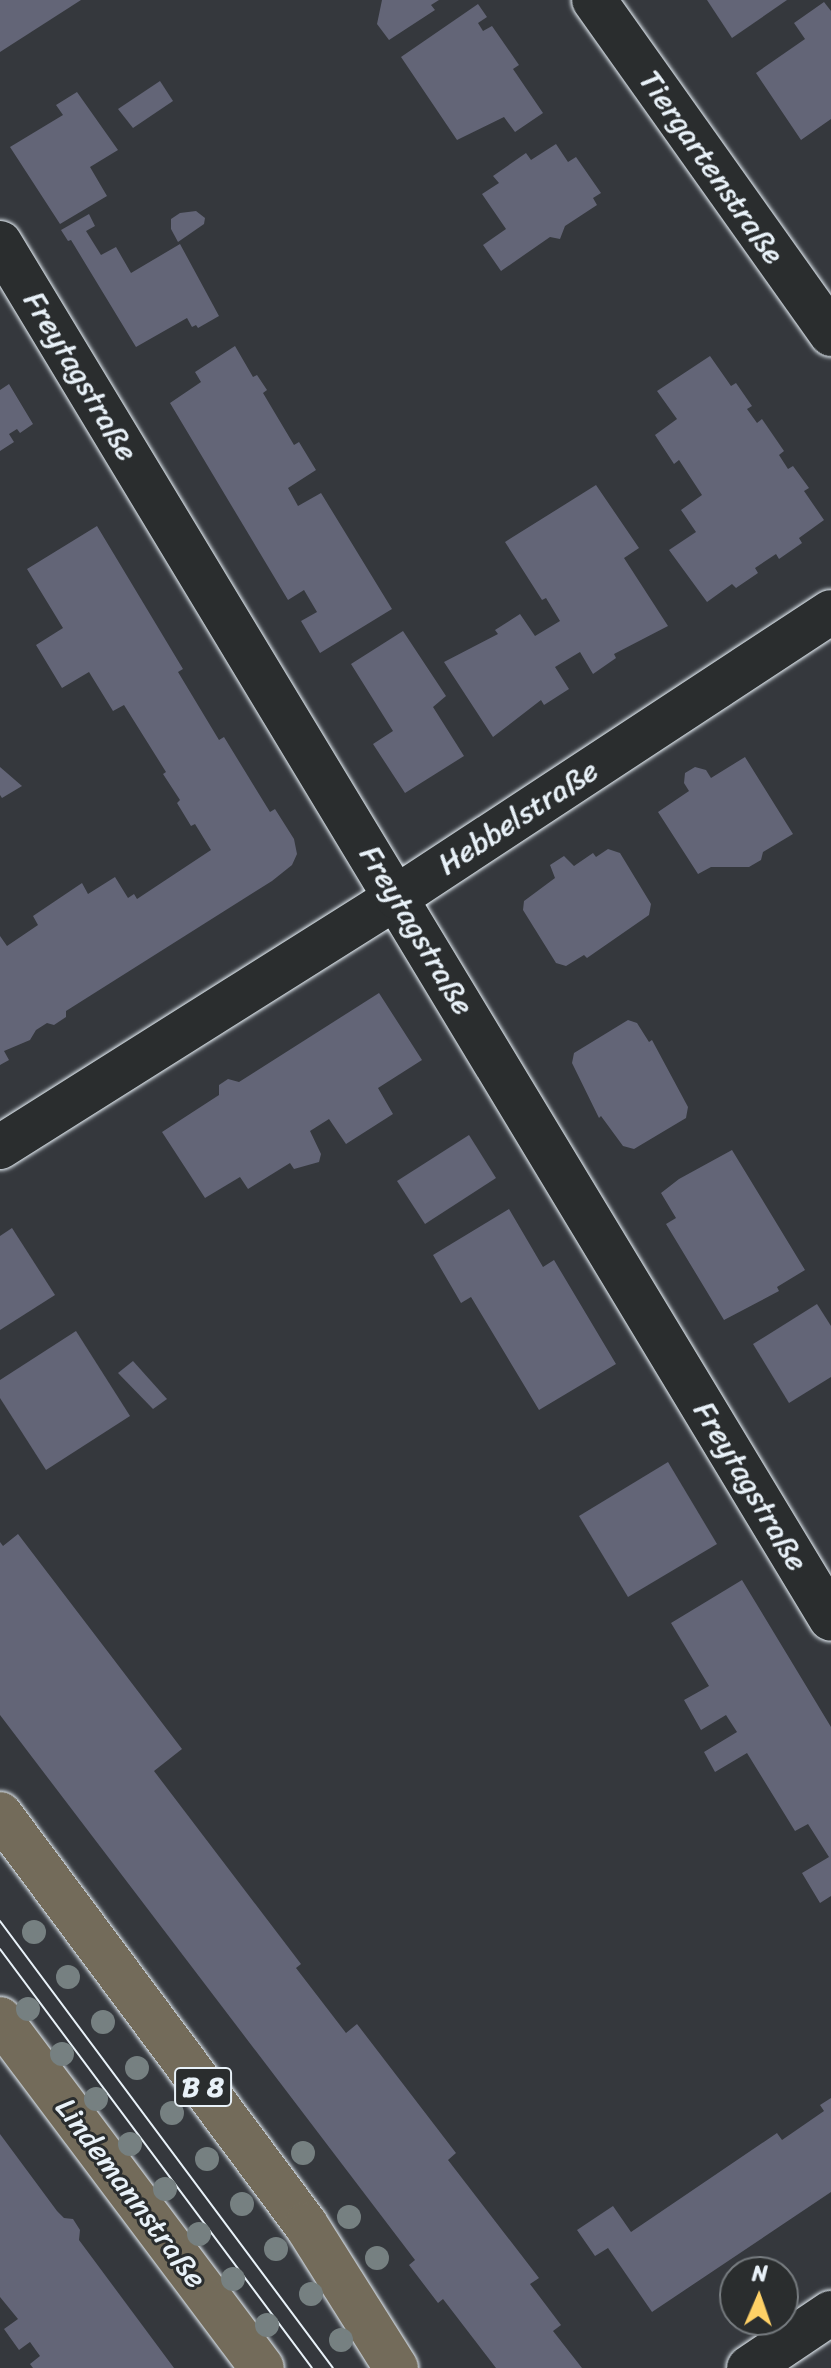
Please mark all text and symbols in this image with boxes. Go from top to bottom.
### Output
street label: Tiergartenstraße [632,63,792,271]
street label: Freytagstraße [16,285,146,467]
street label: Hebbelstraße [431,752,605,882]
street label: Freytagstraße [352,839,482,1021]
street label: Freytagstraße [686,1395,816,1577]
road number: B 8 [173,2063,233,2111]
street label: Lindemannstraße [48,2091,214,2295]
text: N [751,2254,768,2293]
north arrow [719,2256,799,2336]

